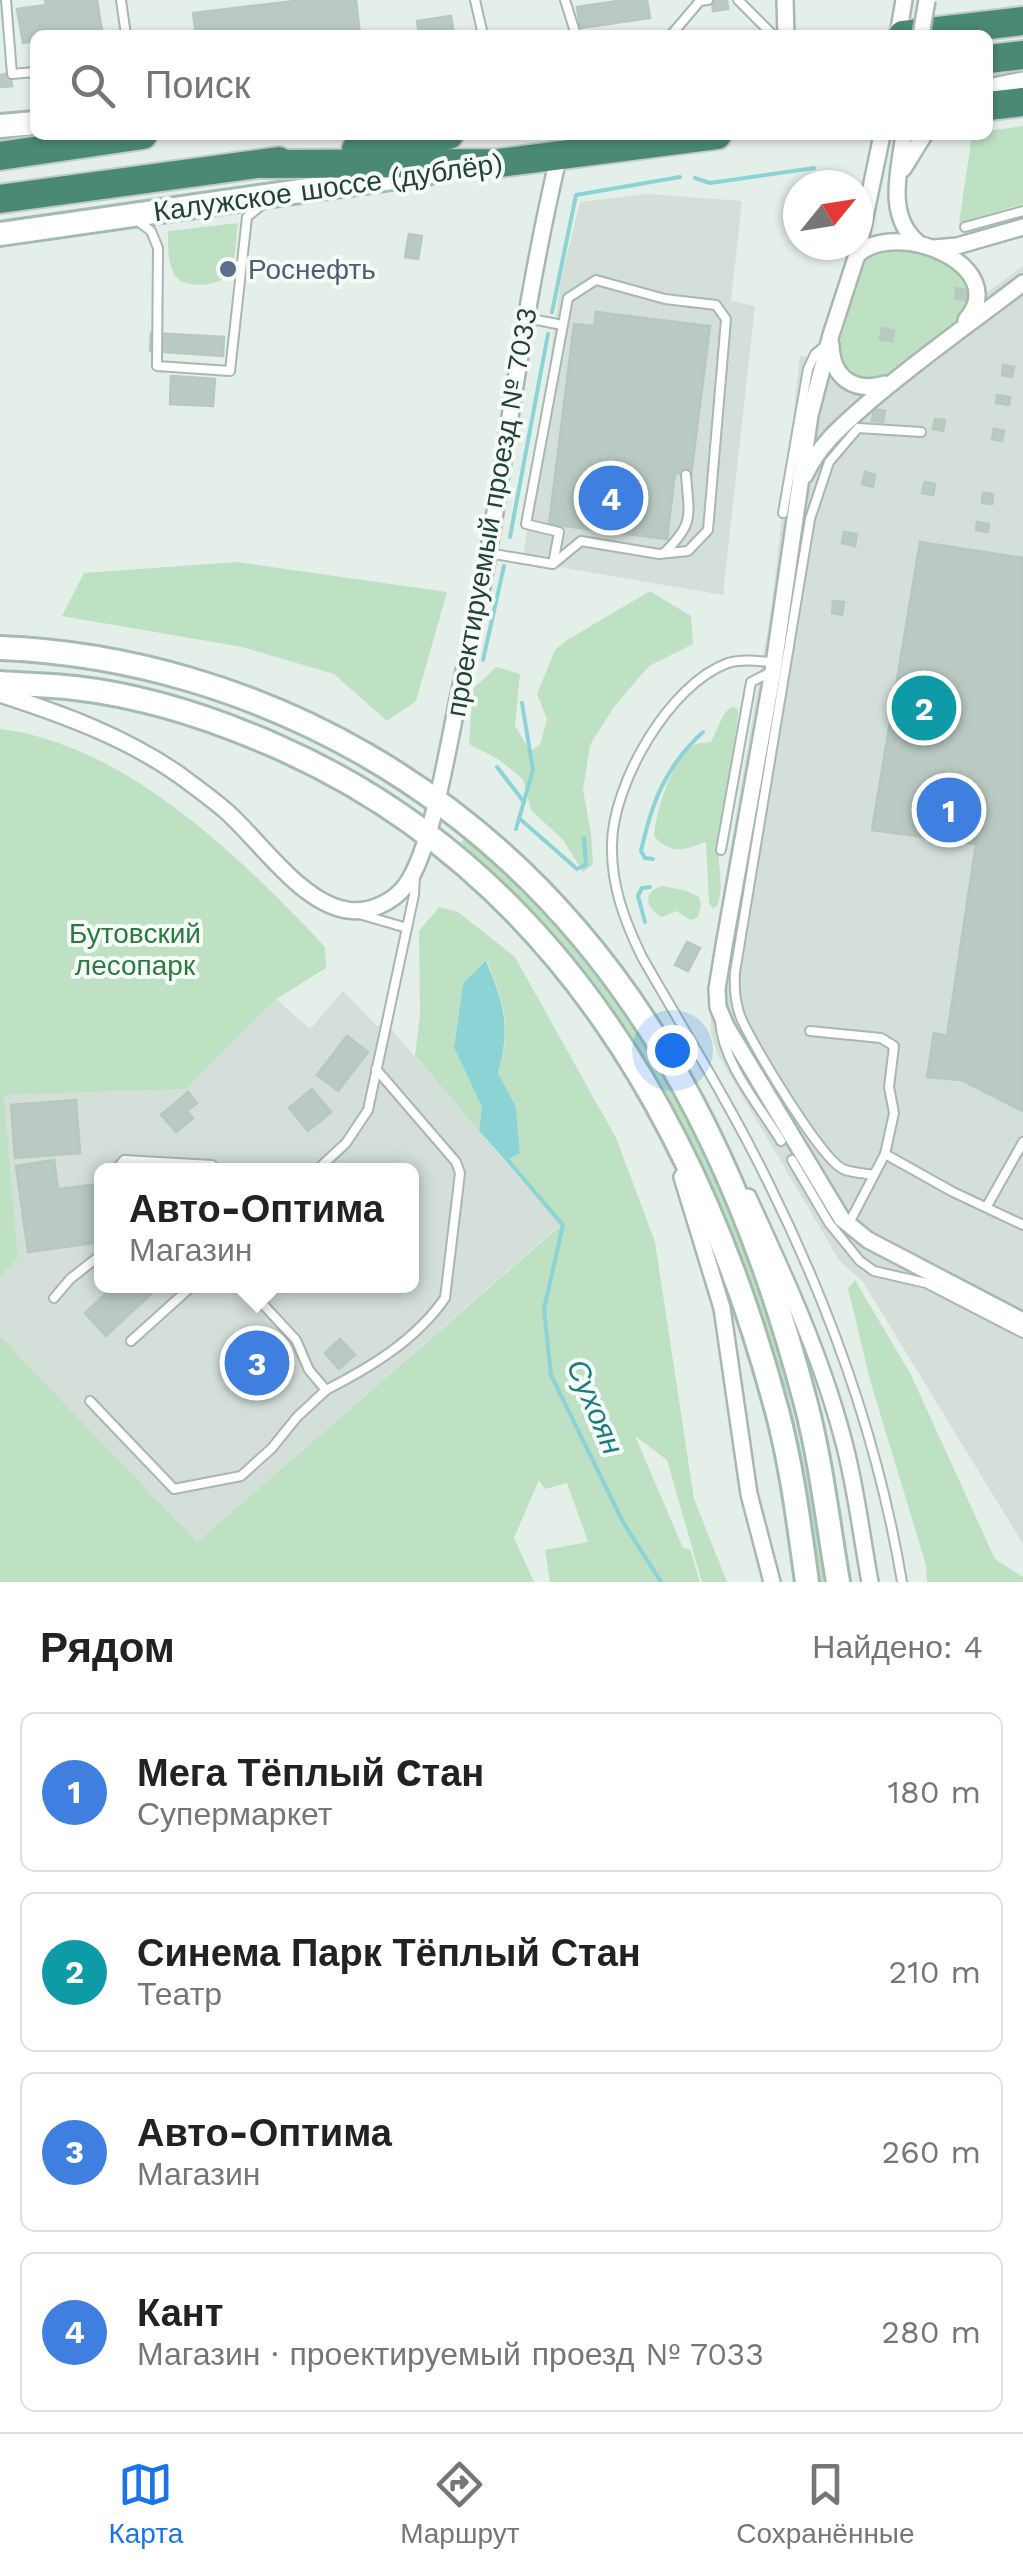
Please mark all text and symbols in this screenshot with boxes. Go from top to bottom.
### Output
search box [30,30,993,140]
icon: search [65,58,120,113]
text: Поиск [145,63,250,107]
street label: Калужское шоссе (дублёр) [151,147,505,228]
north arrow [783,170,873,260]
place label: Роснефть [248,253,376,286]
marker: Роснефть [217,258,239,280]
street label: проектируемый проезд № 7033 [439,305,544,719]
pin: 4 [578,460,644,536]
pin: 2 [892,670,956,746]
pin: 1 [916,772,982,848]
park label: Бутовский лесопарк [69,917,201,982]
your location [647,1025,698,1076]
popup [94,1163,419,1293]
text: Авто-Оптима [129,1187,384,1231]
text: Магазин [129,1231,252,1269]
pin: 3 [224,1326,290,1400]
water label: Сухоян [560,1354,631,1459]
text: Рядом [40,1623,175,1672]
text: Найдено: 4 [812,1628,983,1666]
text: Мега Тёплый Cтан [137,1751,484,1795]
text: 1 [68,1773,81,1811]
text: 180 m [887,1773,981,1811]
text: Супермаркет [137,1795,332,1833]
text: Синема Парк Тёплый Стан [137,1931,641,1975]
text: 2 [65,1953,84,1991]
text: 210 m [889,1953,981,1991]
text: Театр [137,1975,222,2013]
text: Авто-Оптима [137,2111,392,2155]
text: 3 [65,2133,84,2171]
text: 260 m [882,2133,981,2171]
text: Магазин [137,2155,260,2193]
text: Кант [137,2291,223,2335]
text: 4 [64,2313,85,2351]
text: 280 m [881,2313,981,2351]
text: Магазин · проектируемый проезд № 7033 [137,2335,764,2373]
tab: Карта [108,2457,183,2550]
tab: Маршрут [400,2457,519,2550]
tab: Сохранённые [736,2457,915,2550]

